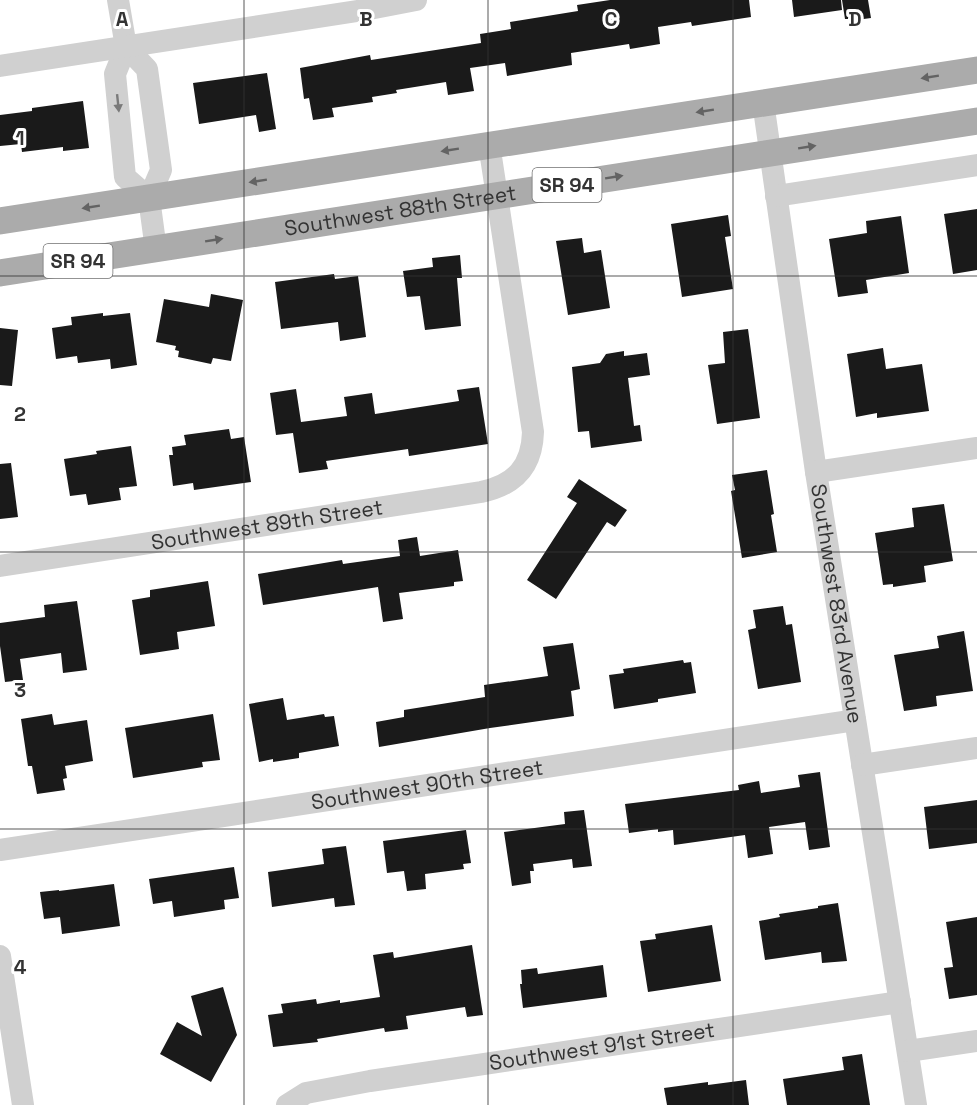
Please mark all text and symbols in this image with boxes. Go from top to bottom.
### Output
text: A [116,6,129,32]
text: B [359,6,373,32]
text: C [605,6,618,32]
text: D [848,6,862,32]
one-way arrow [920,73,939,82]
one-way arrow [113,93,122,112]
one-way arrow [696,106,715,115]
text: 1 [15,125,25,151]
one-way arrow [797,143,816,152]
one-way arrow [441,146,460,155]
road number: SR 94 [532,168,602,202]
one-way arrow [605,173,624,182]
one-way arrow [248,177,267,186]
street label: Southwest 88th Street [282,179,518,242]
one-way arrow [81,202,100,211]
one-way arrow [205,236,224,245]
road number: SR 94 [44,244,112,278]
text: 2 [14,401,26,427]
street label: Southwest 83rd Avenue [805,482,870,725]
street label: Southwest 89th Street [149,493,385,556]
text: 3 [14,677,26,703]
street label: Southwest 90th Street [309,754,545,816]
text: 4 [14,954,27,980]
street label: Southwest 91st Street [487,1016,716,1076]

